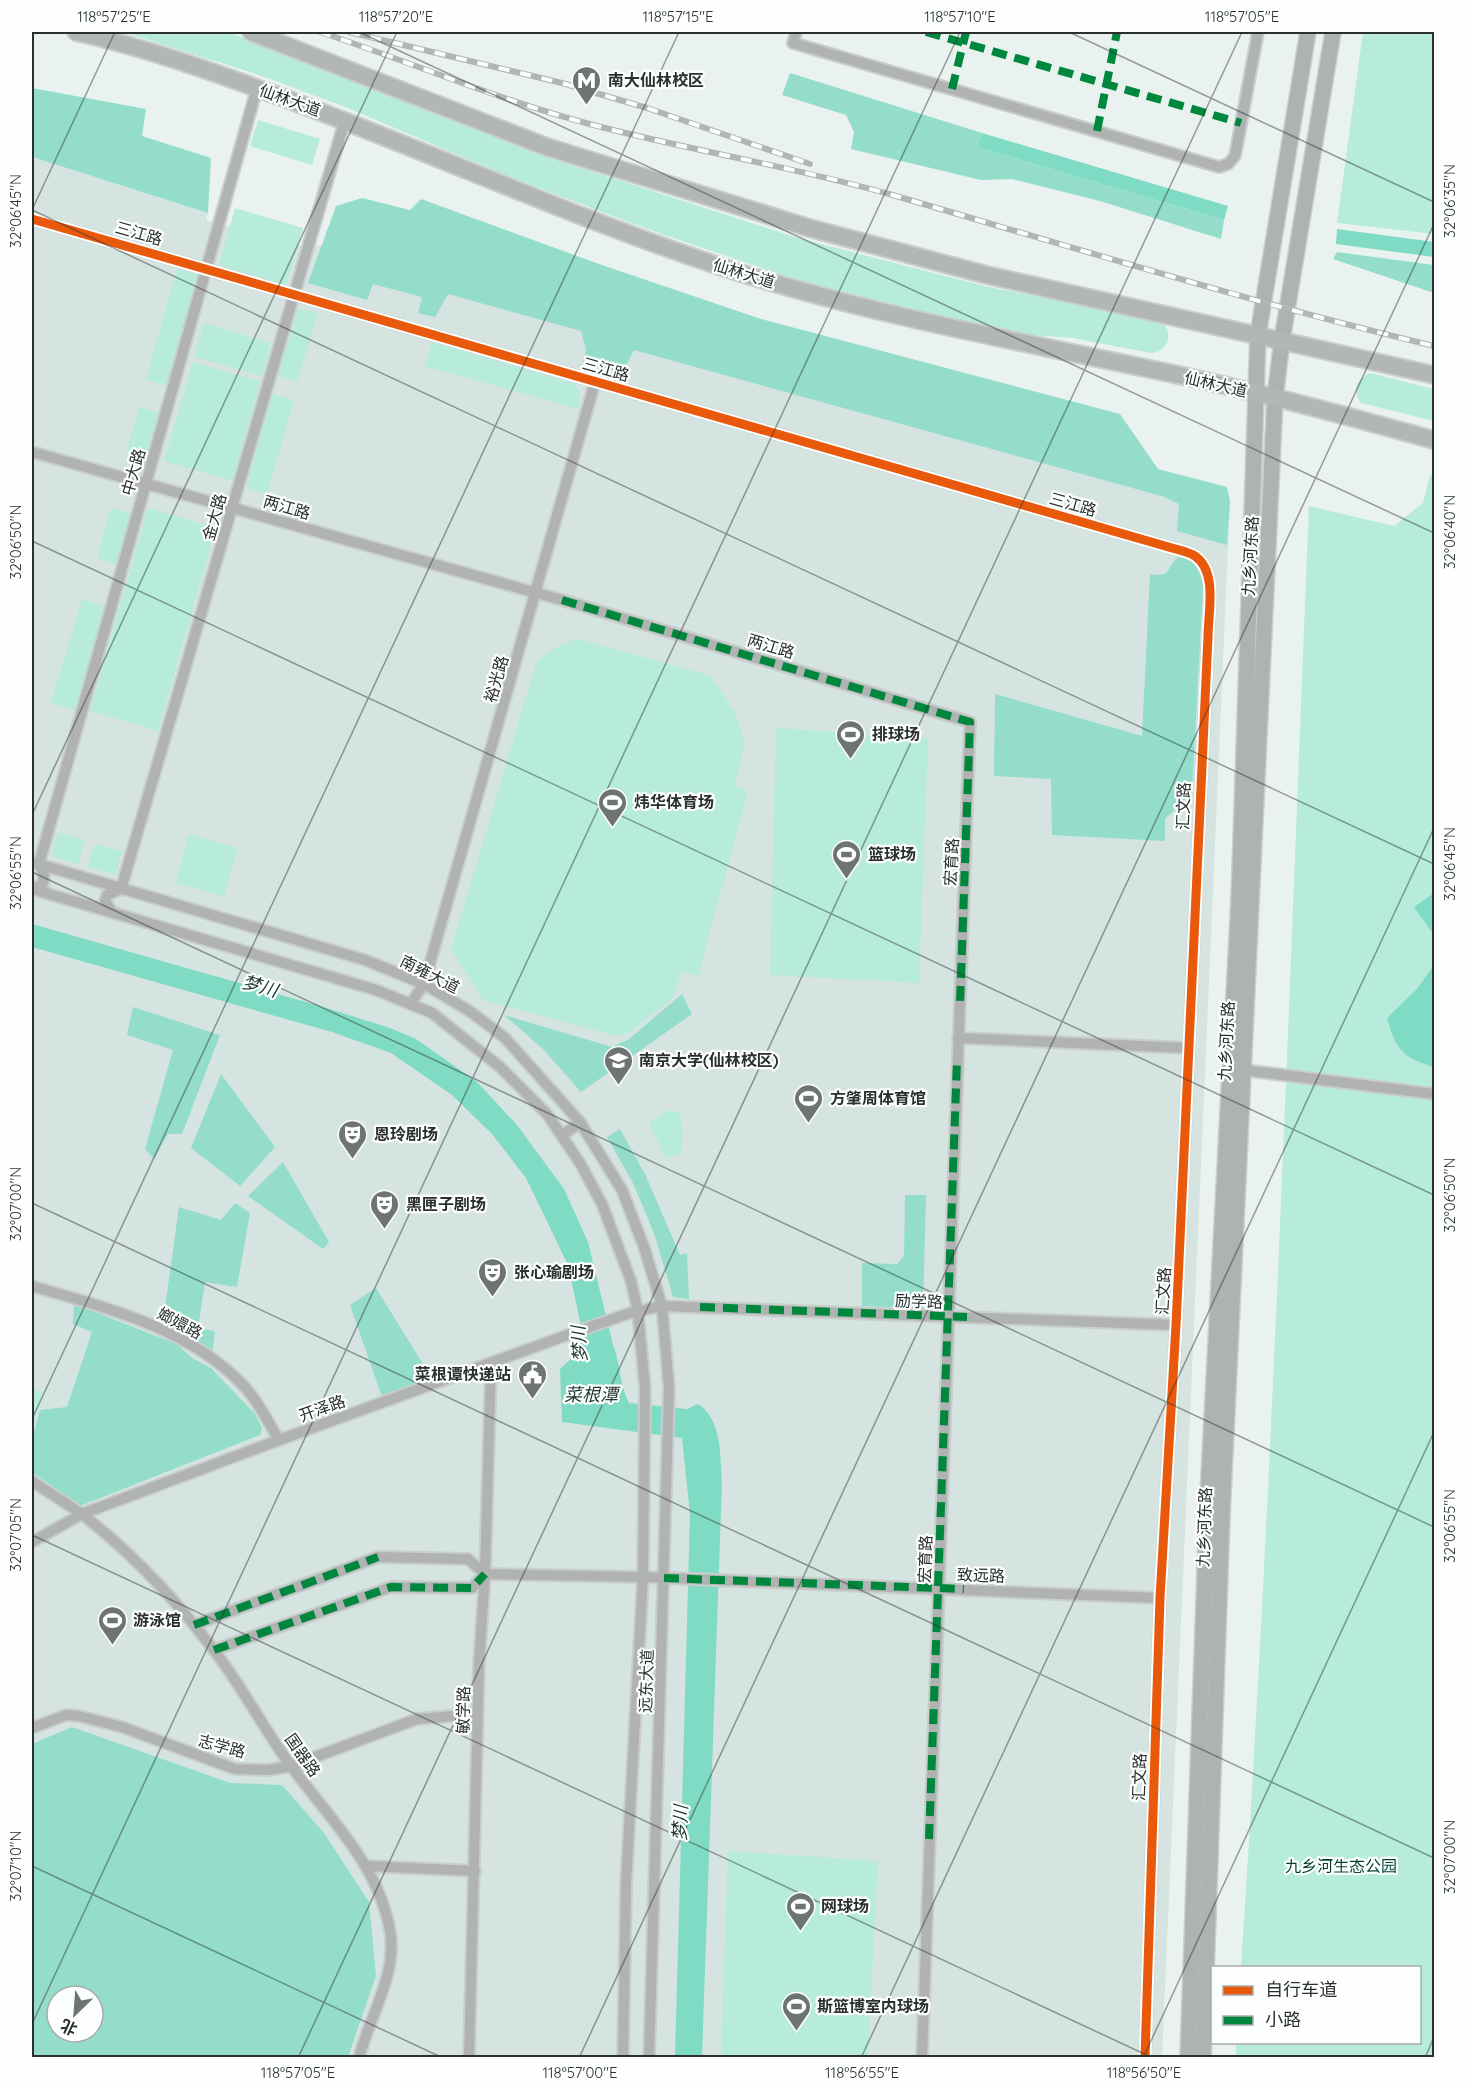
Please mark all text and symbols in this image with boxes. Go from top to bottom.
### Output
text: 118°57'25"E [77,7,151,26]
text: 118°57'20"E [359,7,433,26]
text: 118°57'15"E [643,7,713,26]
text: 118°57'10"E [924,7,996,26]
text: 118°57'05"E [1205,7,1279,26]
metro station icon: 南大仙林校区 [571,64,603,106]
place label: 南大仙林校区 [608,70,704,90]
street label: 仙林大道 [257,80,323,120]
text: 32°06'35"N [1440,164,1459,238]
text: 32°06'45"N [6,174,25,248]
street label: 三江路 [113,217,165,249]
street label: 仙林大道 [710,254,778,292]
street label: 三江路 [580,353,632,385]
street label: 仙林大道 [1183,367,1249,401]
street label: 中大路 [117,446,149,498]
street label: 三江路 [1047,488,1099,520]
street label: 金大路 [198,491,230,543]
street label: 两江路 [261,491,313,523]
text: 32°06'40"N [1440,495,1459,569]
text: 32°06'50"N [6,505,25,579]
street label: 九乡河东路 [1238,516,1262,596]
street label: 两江路 [745,629,797,663]
street label: 裕光路 [480,653,512,705]
sports icon: 排球场 [835,718,867,760]
place label: 排球场 [872,724,920,744]
street label: 汇文路 [1172,782,1194,830]
sports icon: 炜华体育场 [597,786,629,828]
place label: 炜华体育场 [634,792,714,812]
text: 32°06'45"N [1440,827,1459,901]
text: 32°06'55"N [6,836,25,910]
sports icon: 篮球场 [831,838,863,880]
street label: 宏育路 [940,838,962,886]
place label: 篮球场 [868,844,916,864]
street label: 南雍大道 [397,951,463,997]
water label: 梦川 [240,970,282,1003]
street label: 九乡河东路 [1214,1001,1238,1081]
school or university icon: 南京大学(仙林校区) [602,1044,634,1086]
place label: 南京大学(仙林校区) [639,1050,779,1070]
sports icon: 方肇周体育馆 [793,1082,825,1124]
place label: 方肇周体育馆 [830,1088,926,1108]
theatre icon: 恩玲剧场 [337,1118,369,1160]
place label: 恩玲剧场 [374,1124,438,1144]
text: 32°06'50"N [1440,1158,1459,1232]
text: 32°07'00"N [6,1167,25,1241]
theatre icon: 黑匣子剧场 [369,1188,401,1230]
place label: 黑匣子剧场 [406,1194,486,1214]
theatre icon: 张心瑜剧场 [477,1256,509,1298]
place label: 张心瑜剧场 [514,1262,594,1282]
street label: 汇文路 [1152,1267,1174,1315]
street label: 励学路 [895,1290,943,1312]
street label: 嫏嬛路 [154,1303,206,1343]
water label: 梦川 [566,1323,592,1363]
public building icon: 菜根谭快递站 [516,1358,548,1400]
place label: 菜根谭快递站 [415,1364,511,1384]
water label: 菜根潭 [564,1383,621,1406]
street label: 开泽路 [296,1390,348,1426]
street label: 九乡河东路 [1193,1487,1215,1567]
text: 32°06'55"N [1440,1489,1459,1563]
text: 32°07'05"N [6,1498,25,1572]
street label: 宏育路 [914,1535,936,1583]
street label: 致远路 [957,1564,1005,1586]
sports icon: 游泳馆 [96,1604,128,1646]
place label: 游泳馆 [133,1610,181,1630]
street label: 远东大道 [635,1649,657,1713]
street label: 敏学路 [453,1686,473,1734]
street label: 志学路 [196,1730,248,1762]
street label: 国器路 [281,1730,325,1780]
street label: 汇文路 [1128,1753,1150,1801]
water label: 梦川 [668,1803,692,1841]
text: 32°07'00"N [1440,1820,1459,1894]
text: 32°07'10"N [6,1831,25,1901]
park label: 九乡河生态公园 [1285,1856,1397,1876]
sports icon: 网球场 [784,1890,816,1932]
place label: 网球场 [821,1896,869,1916]
legend [1211,1966,1421,2044]
text: 自行车道 [1265,1978,1337,2001]
north arrow [45,1984,105,2044]
sports icon: 斯篮博室内球场 [780,1990,812,2032]
place label: 斯篮博室内球场 [817,1996,929,2016]
text: 小路 [1265,2008,1301,2031]
text: 北 [57,2015,80,2040]
text: 118°57'05"E [261,2063,335,2082]
text: 118°57'00"E [542,2063,618,2082]
text: 118°56'55"E [825,2063,899,2082]
text: 118°56'50"E [1107,2063,1181,2082]

